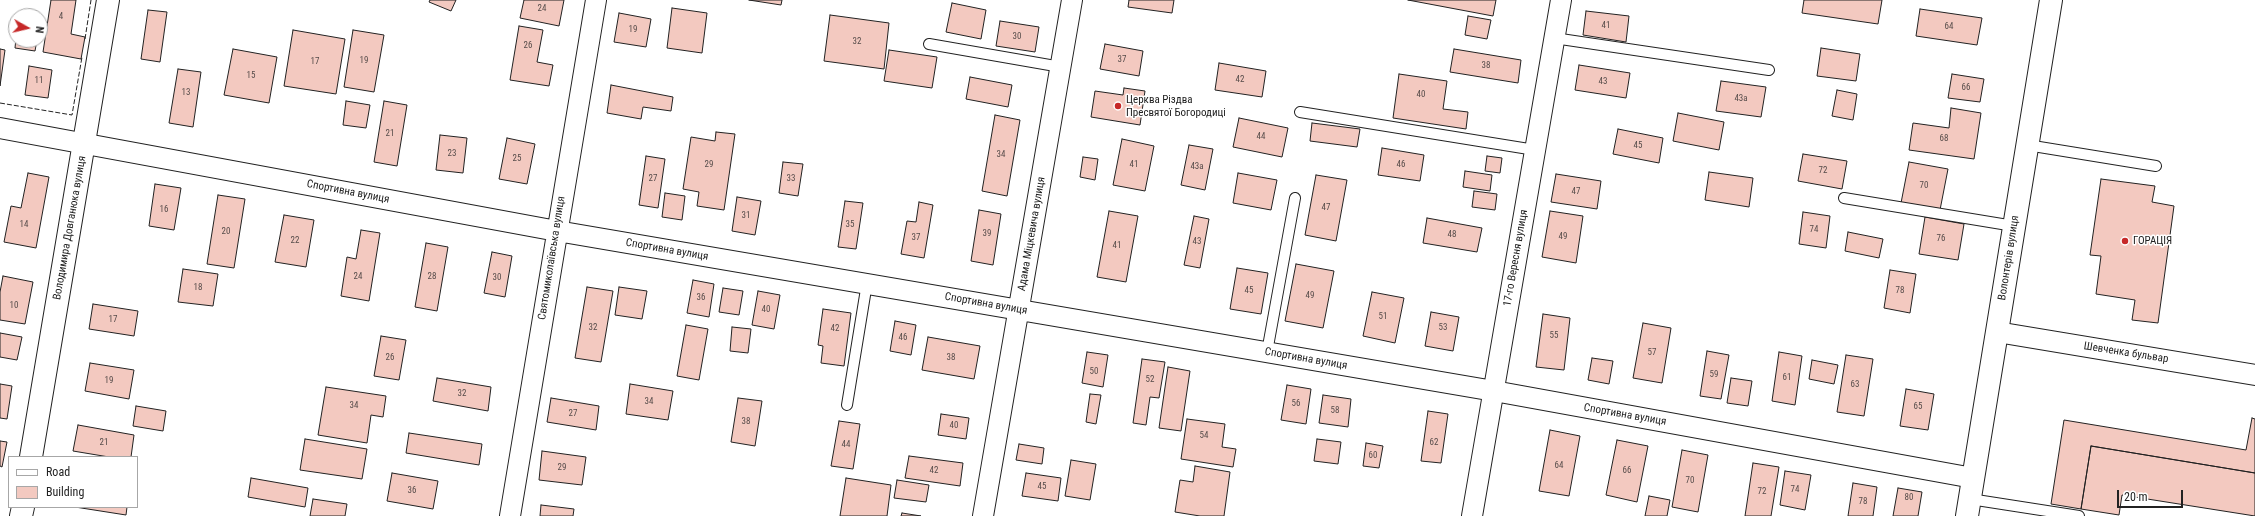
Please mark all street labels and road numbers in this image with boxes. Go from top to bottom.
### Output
street label: Володимира Довганюка вулиця [51,155,89,301]
street label: Адама Міцкевича вулиця [1015,176,1049,292]
street label: Спортивна вулиця [306,178,390,206]
street label: Святомиколаївська вулиця [536,195,568,321]
street label: 17-го Вересня вулиця [1501,209,1531,307]
street label: Волонтерів вулиця [1996,215,2022,301]
street label: Спортивна вулиця [625,236,709,264]
street label: Спортивна вулиця [944,290,1028,318]
street label: Шевченка бульвар [2083,340,2169,366]
street label: Спортивна вулиця [1264,345,1348,373]
street label: Спортивна вулиця [1583,401,1667,429]

